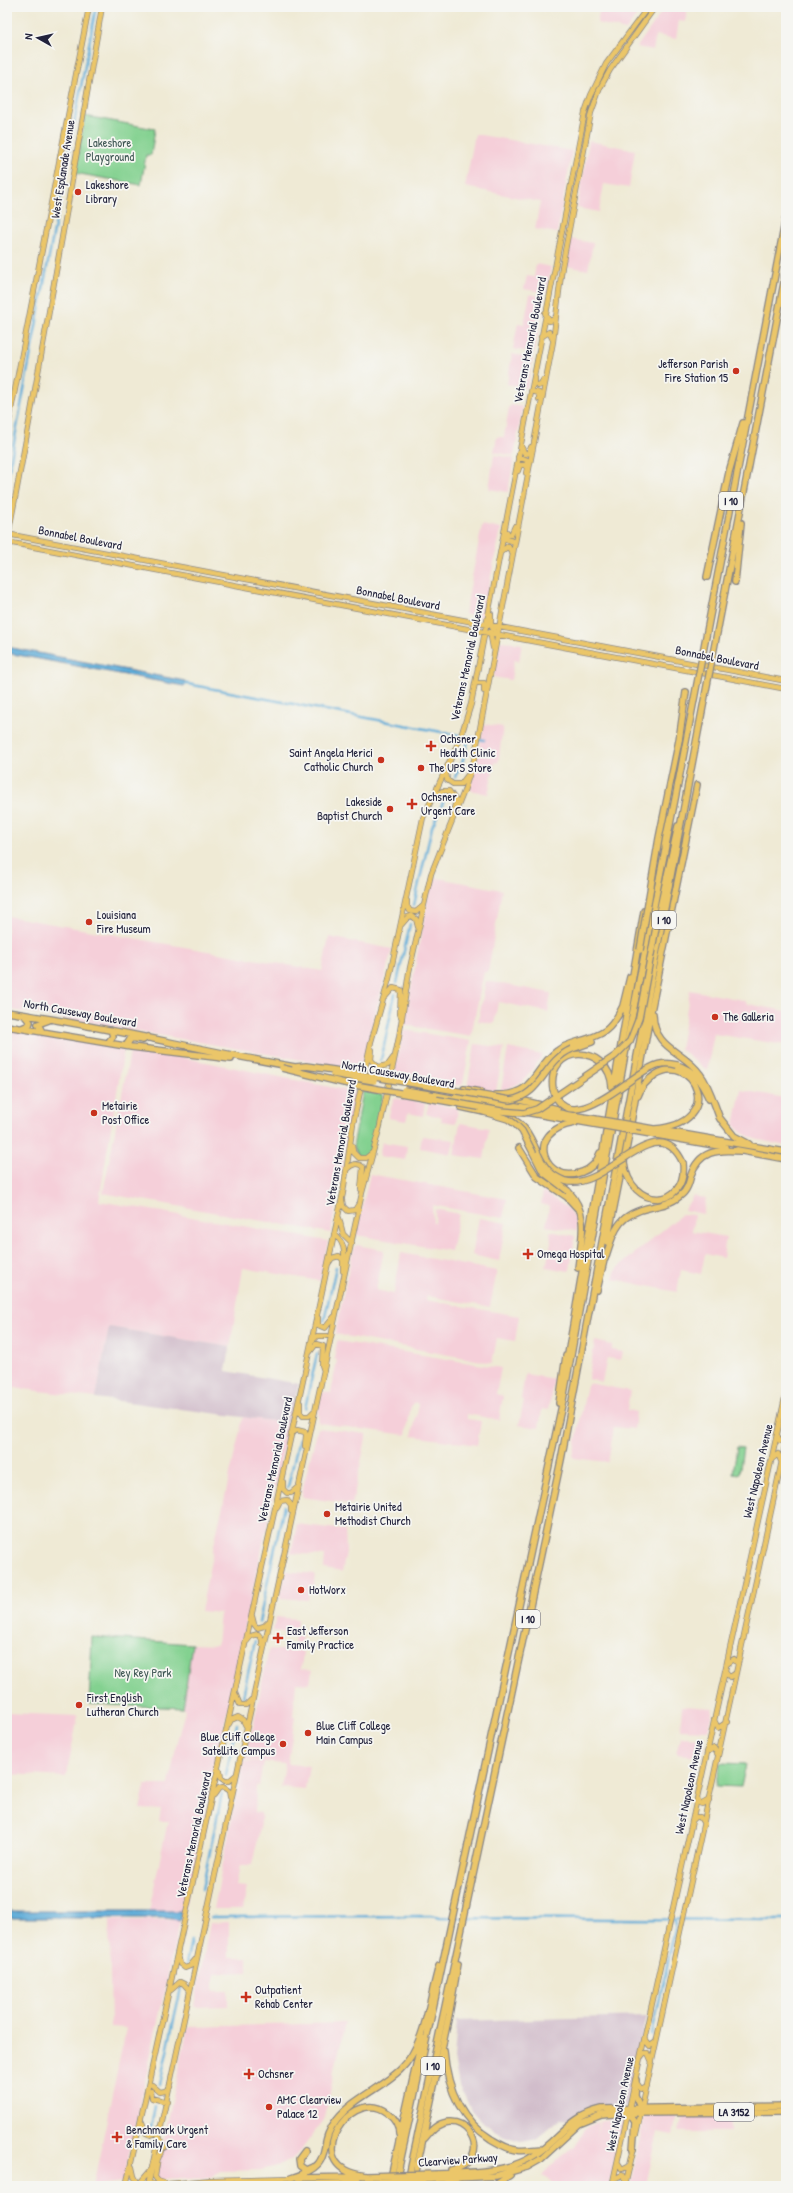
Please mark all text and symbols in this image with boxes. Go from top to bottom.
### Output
north arrow [18,18,58,58]
text: N [21,33,35,40]
street label: West Esplanade Avenue [46,118,79,219]
park label: Lakeshore Playground [86,134,135,165]
place label: Lakeshore Library [86,176,129,207]
marker: Lakeshore Library [73,187,83,197]
street label: Veterans Memorial Boulevard [509,275,550,404]
place label: Jefferson Parish Fire Station 15 [658,355,728,386]
marker: Jefferson Parish Fire Station 15 [731,366,741,376]
road number: I 10 [719,492,743,510]
street label: Bonnabel Boulevard [37,521,124,554]
street label: Bonnabel Boulevard [355,581,442,614]
street label: Veterans Memorial Boulevard [446,593,489,722]
street label: Bonnabel Boulevard [674,641,761,674]
place label: Ochsner Health Clinic [440,730,496,761]
marker: Ochsner Health Clinic [425,740,437,752]
place label: Saint Angela Merici Catholic Church [289,744,373,775]
marker: Saint Angela Merici Catholic Church [376,755,386,765]
place label: The UPS Store [429,759,492,776]
marker: The UPS Store [416,763,426,773]
place label: Ochsner Urgent Care [421,788,476,819]
place label: Lakeside Baptist Church [317,793,382,824]
marker: Ochsner Urgent Care [406,798,418,810]
marker: Lakeside Baptist Church [385,804,395,814]
place label: Louisiana Fire Museum [96,906,151,937]
road number: I 10 [652,911,676,929]
marker: Louisiana Fire Museum [84,917,94,927]
street label: North Causeway Boulevard [23,994,138,1031]
place label: The Galleria [723,1008,774,1025]
marker: The Galleria [710,1012,720,1022]
street label: North Causeway Boulevard [341,1055,456,1092]
street label: Veterans Memorial Boulevard [321,1078,360,1207]
place label: Metairie Post Office [102,1097,149,1128]
marker: Metairie Post Office [89,1108,99,1118]
place label: Omega Hospital [537,1245,605,1262]
marker: Omega Hospital [522,1248,534,1260]
street label: Veterans Memorial Boulevard [253,1395,296,1524]
street label: West Napoleon Avenue [738,1422,777,1520]
place label: Metairie United Methodist Church [335,1498,411,1529]
marker: Metairie United Methodist Church [322,1509,332,1519]
place label: HotWorx [309,1581,346,1598]
marker: HotWorx [296,1585,306,1595]
road number: I 10 [516,1610,540,1628]
place label: East Jefferson Family Practice [286,1622,354,1653]
marker: East Jefferson Family Practice [272,1632,284,1644]
park label: Ney Rey Park [114,1664,172,1681]
place label: First English Lutheran Church [86,1689,158,1720]
marker: First English Lutheran Church [74,1700,84,1710]
place label: Blue Cliff College Main Campus [316,1717,391,1748]
place label: Blue Cliff College Satellite Campus [200,1728,275,1759]
marker: Blue Cliff College Main Campus [303,1728,313,1738]
street label: West Napoleon Avenue [670,1738,707,1836]
marker: Blue Cliff College Satellite Campus [278,1739,288,1749]
street label: Veterans Memorial Boulevard [172,1770,215,1899]
place label: Outpatient Rehab Center [255,1981,313,2012]
marker: Outpatient Rehab Center [240,1991,252,2003]
street label: West Napoleon Avenue [601,2055,638,2153]
road number: I 10 [421,2057,445,2075]
place label: Ochsner [258,2065,294,2082]
marker: Ochsner [243,2068,255,2080]
place label: AMC Clearview Palace 12 [277,2091,341,2122]
marker: AMC Clearview Palace 12 [264,2102,274,2112]
road number: LA 3152 [714,2103,754,2121]
place label: Benchmark Urgent & Family Care [126,2121,209,2152]
marker: Benchmark Urgent & Family Care [111,2131,123,2143]
street label: Clearview Parkway [418,2148,498,2171]

